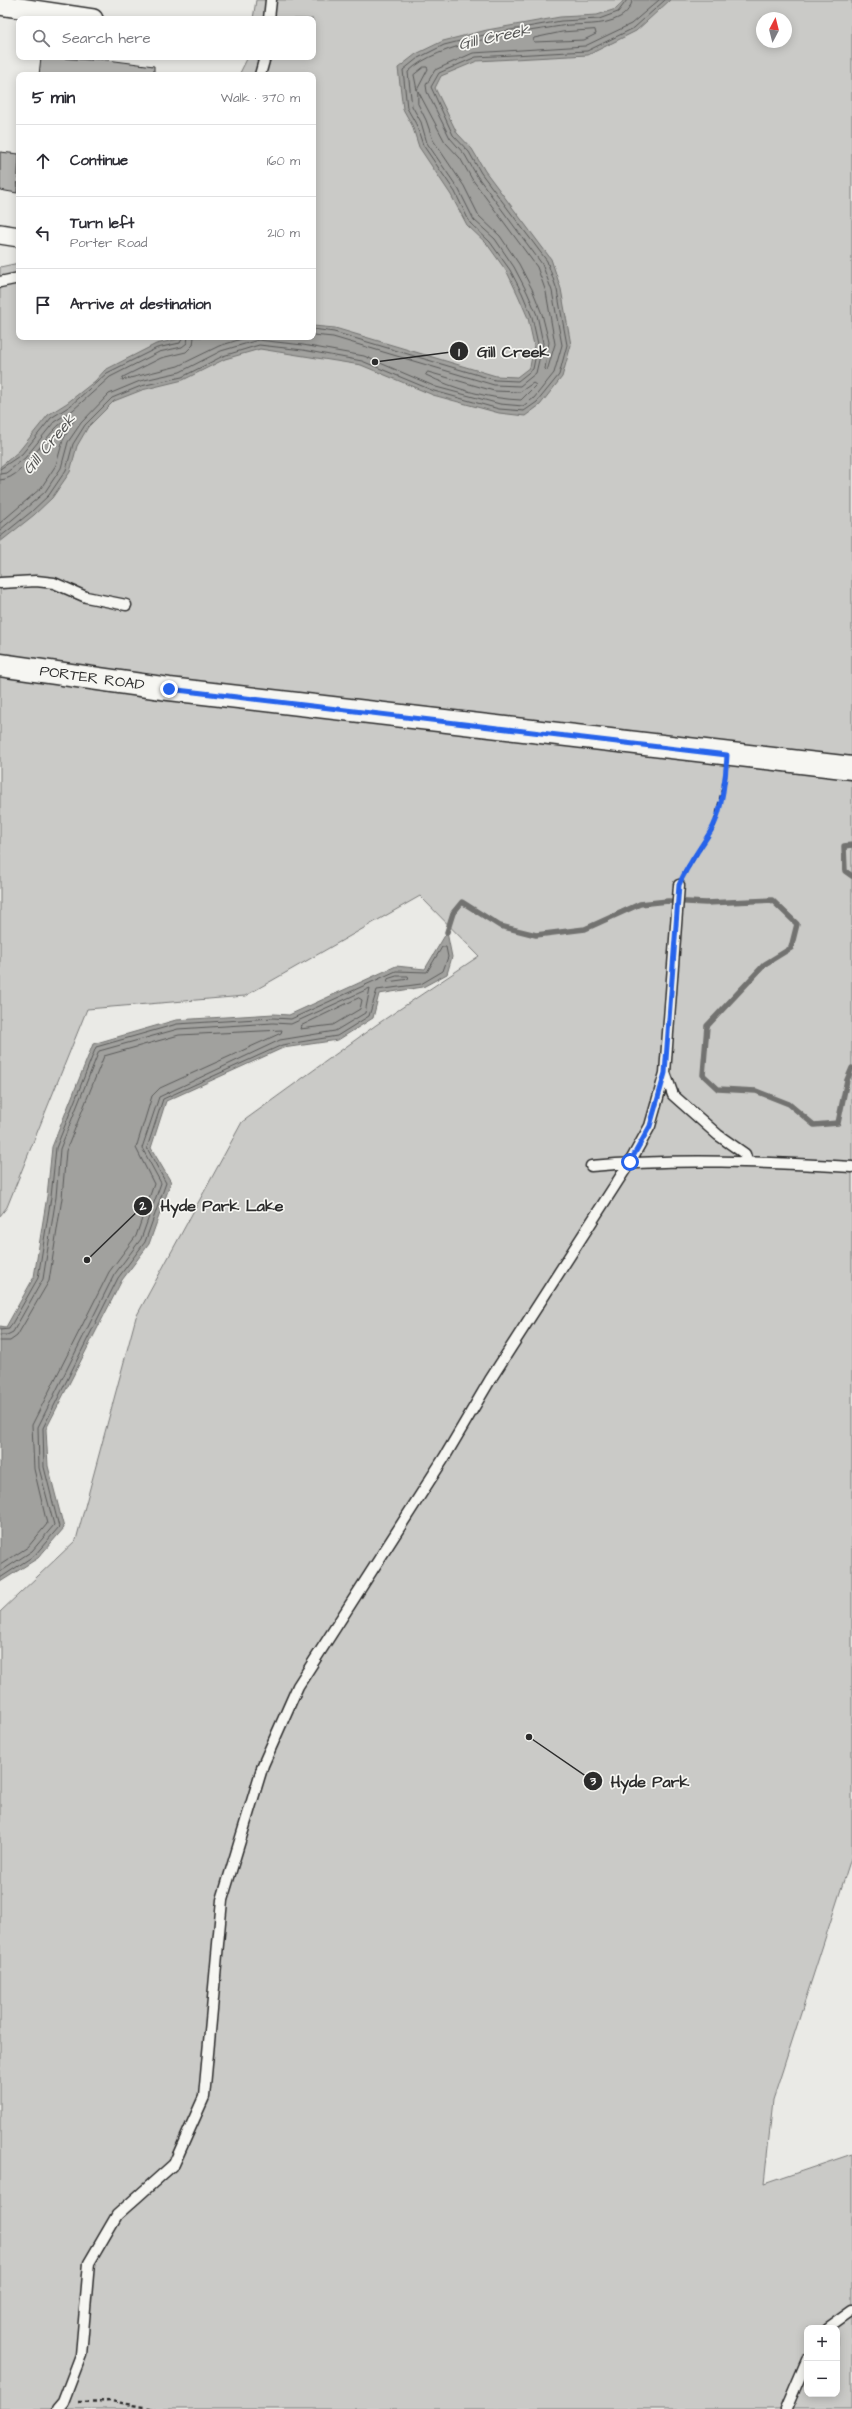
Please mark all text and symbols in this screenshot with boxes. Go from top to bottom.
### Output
north arrow [756,12,792,48]
search box [16,16,316,60]
water label: Gill Creek [456,18,533,55]
icon: search [30,27,52,49]
text: Search here [62,28,151,49]
text: 5 min [32,86,75,110]
text: Walk · 370 m [221,89,300,107]
icon: ahead [32,150,54,172]
text: Continue [70,150,128,171]
text: 160 m [267,152,300,170]
text: Turn left [70,213,134,234]
icon: left [32,222,54,244]
text: 210 m [267,224,300,242]
text: Porter Road [70,234,147,252]
icon: arrive [32,294,54,316]
text: Arrive at destination [70,294,211,315]
callout: Gill Creek [449,337,558,365]
text: Gill Creek [477,341,549,363]
text: 1 [458,344,460,361]
water label: Gill Creek [17,408,81,479]
street label: PORTER ROAD [38,660,146,696]
route end [160,680,178,698]
route start [621,1153,639,1171]
callout: Hyde Park Lake [133,1192,292,1220]
text: Hyde Park Lake [161,1195,284,1218]
text: 2 [139,1198,147,1215]
callout: Hyde Park [583,1767,698,1795]
text: Hyde Park [611,1771,690,1794]
text: 3 [589,1773,597,1790]
map controls [804,2325,840,2397]
button: + [804,2325,840,2361]
button: − [804,2361,840,2397]

